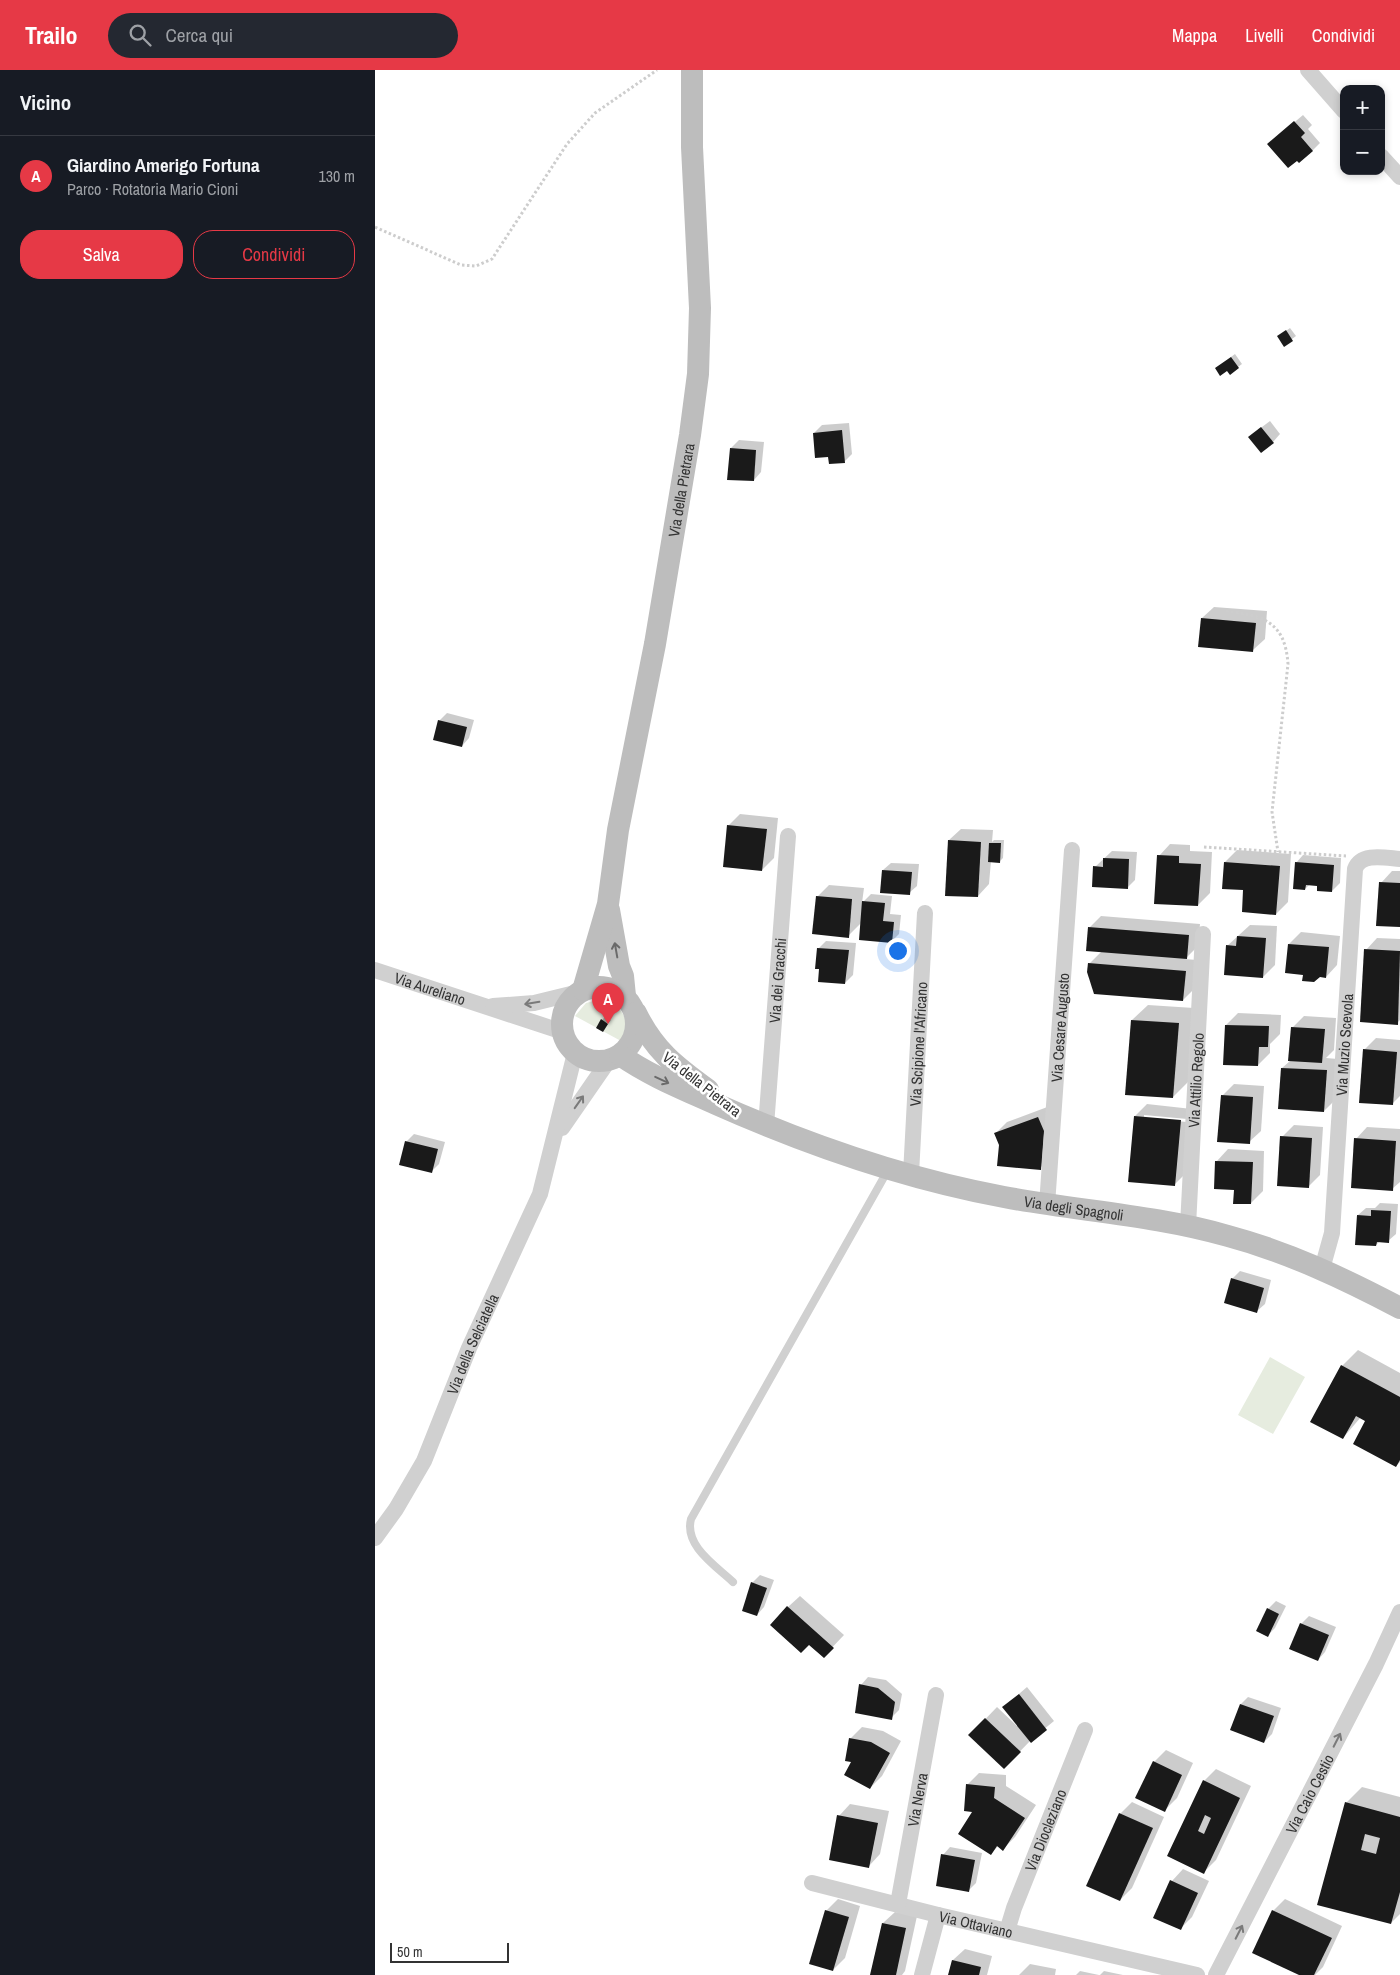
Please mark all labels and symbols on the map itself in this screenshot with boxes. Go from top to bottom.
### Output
street label: Via della Pietrara [663,441,699,539]
street label: Via dei Gracchi [763,937,791,1024]
your location [885,938,911,964]
one-way arrow [610,942,620,958]
street label: Via Aureliano [392,967,469,1010]
street label: Via Cesare Augusto [1045,972,1074,1083]
street label: Via Scipione l'Africano [904,981,932,1107]
pin: A [592,983,624,1024]
street label: Via Muzio Scevola [1330,993,1358,1097]
one-way arrow [524,999,540,1009]
street label: Via Attilio Regolo [1183,1032,1208,1128]
street label: Via della Pietrara [658,1047,746,1122]
one-way arrow [654,1075,669,1085]
one-way arrow [574,1095,584,1109]
street label: Via degli Spagnoli [1023,1190,1125,1225]
street label: Via della Selciatella [441,1290,503,1397]
one-way arrow [1332,1733,1342,1748]
street label: Via Caio Cestio [1280,1750,1339,1837]
street label: Via Nerva [902,1771,932,1828]
street label: Via Diocleziano [1019,1786,1071,1874]
street label: Via Ottaviano [937,1905,1015,1943]
one-way arrow [1234,1924,1244,1939]
scale bar [390,1940,509,1963]

